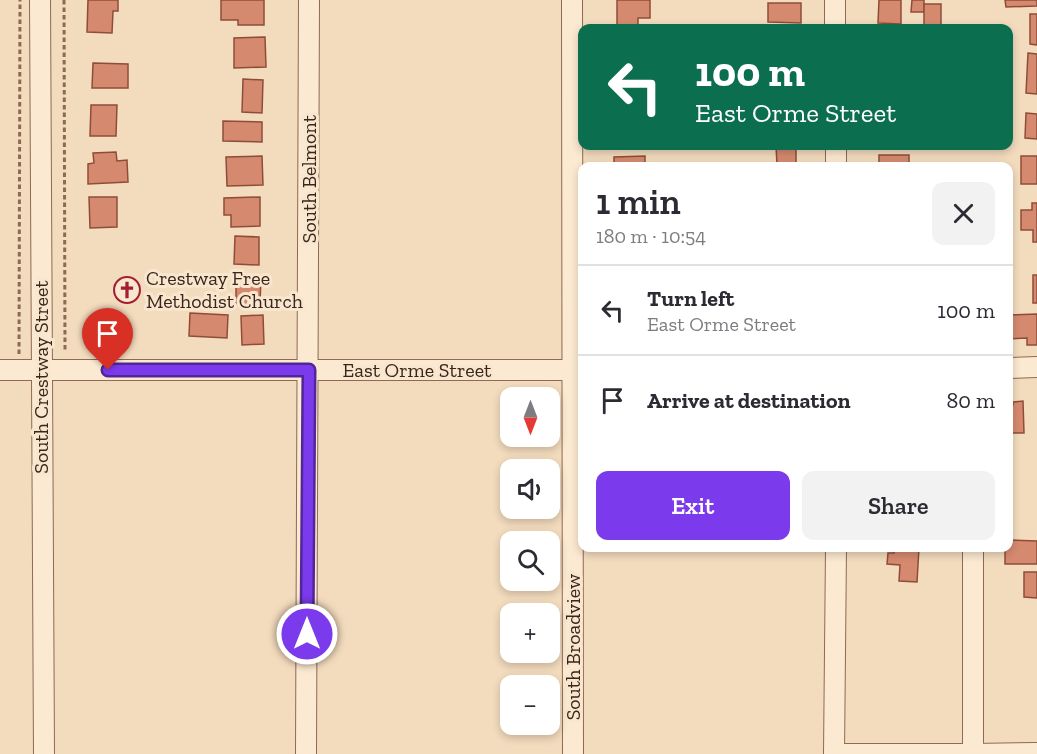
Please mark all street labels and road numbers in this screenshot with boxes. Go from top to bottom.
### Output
street label: South Belmont [297,114,321,243]
street label: South Crestway Street [29,280,53,474]
street label: East Orme Street [342,358,492,382]
street label: South Broadview [561,573,585,720]

